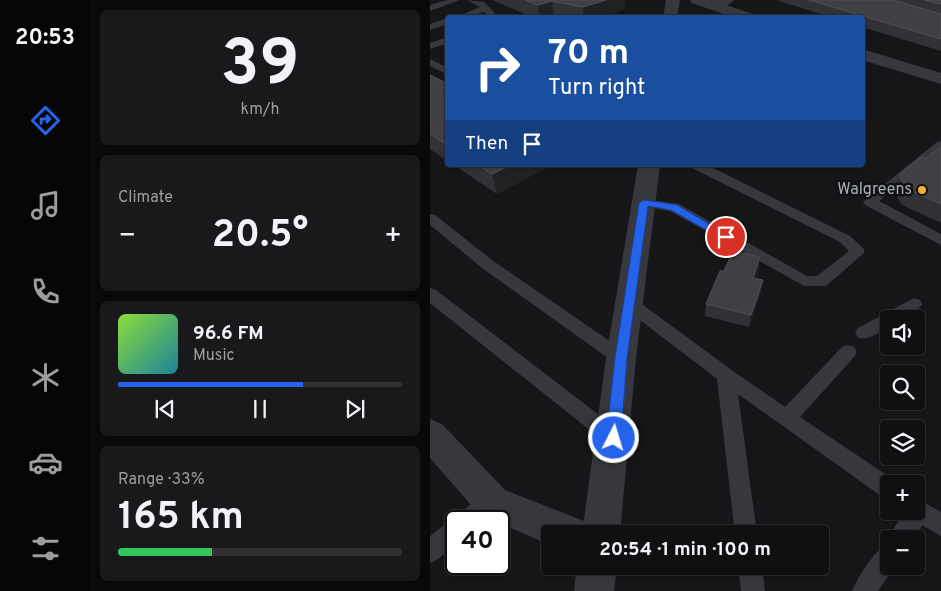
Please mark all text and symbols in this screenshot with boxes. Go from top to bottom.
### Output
text: 20:53 [15,25,75,52]
text: 39 [221,26,299,108]
text: 70 m [548,32,629,76]
icon: right [465,35,530,100]
text: Turn right [548,75,645,102]
text: km/h [241,100,279,120]
icon: directions [28,103,63,138]
icon: arrive [518,130,546,158]
text: Then [465,132,508,156]
place label: Walgreens [837,180,912,200]
marker: Walgreens [916,184,928,196]
icon: music [28,188,63,223]
text: Climate [118,188,173,208]
text: 20.5° [212,212,308,261]
pin [705,216,747,258]
text: − [118,219,136,255]
text: + [384,219,402,255]
icon: arrive [712,223,740,251]
icon: phone [28,274,63,309]
map controls [880,310,925,575]
button: sound [880,310,925,355]
text: 96.6 FM [193,322,264,346]
text: Music [193,346,234,366]
icon: climate [28,360,63,395]
button: search [880,365,925,410]
icon: previous [151,395,179,423]
icon: pause [246,395,274,423]
icon: next [341,395,369,423]
position arrow [587,411,639,463]
button: layers [880,420,925,465]
icon: car [28,445,63,480]
text: Range · 33% [118,470,205,490]
button: + [880,475,925,520]
text: 165 km [118,494,244,543]
speed limit sign: 40 [445,510,510,575]
button: − [880,530,925,575]
icon: filters [28,531,63,566]
text: 20:54 · 1 min · 100 m [599,538,771,562]

